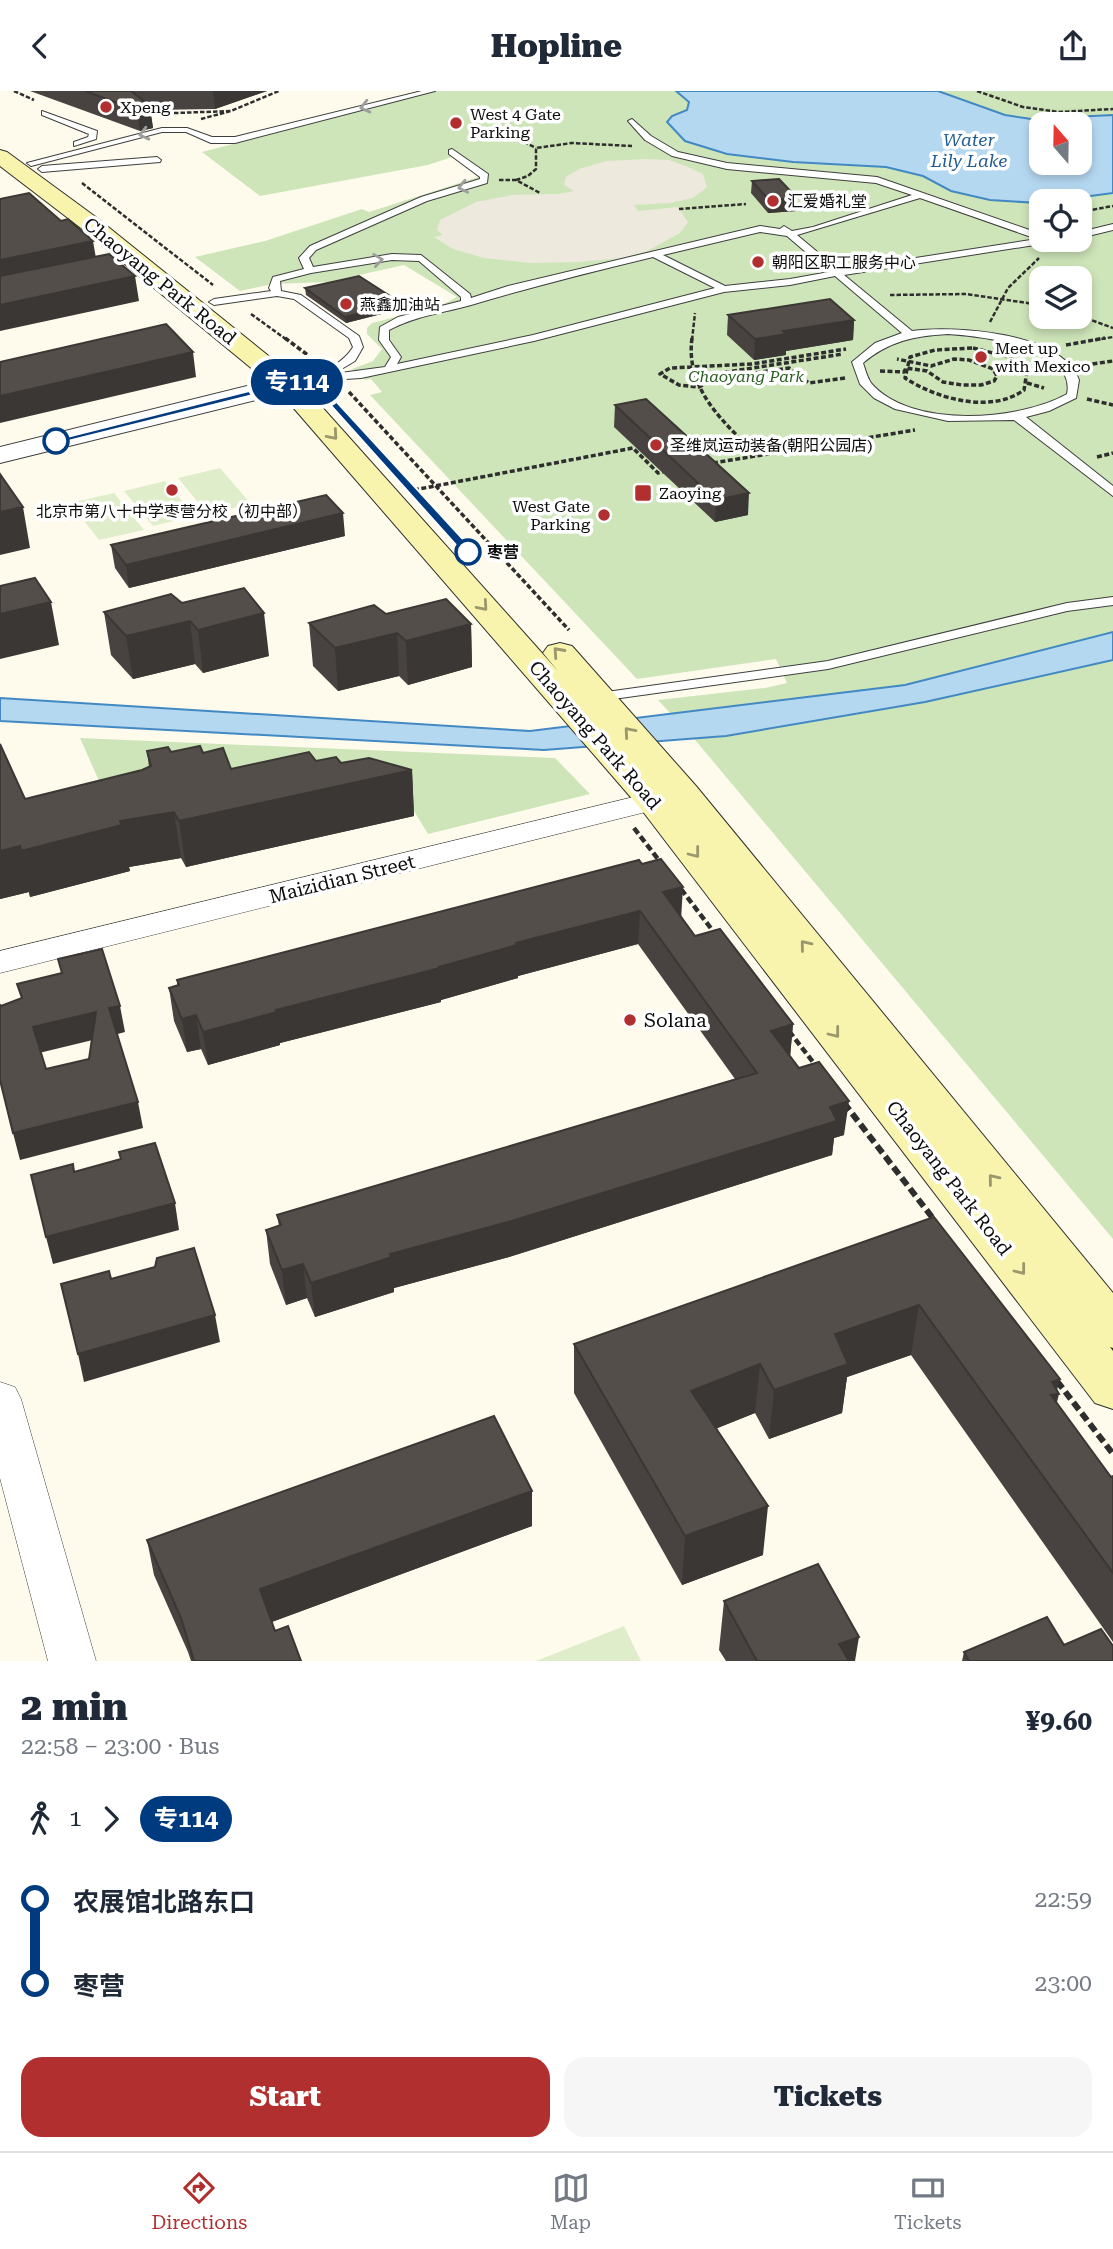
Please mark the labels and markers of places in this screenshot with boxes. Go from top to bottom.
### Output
place label: Xpeng [120,98,171,117]
marker: Xpeng [98,99,114,115]
place label: West 4 Gate Parking [470,105,561,142]
marker: West 4 Gate Parking [448,115,464,131]
place label: 汇爱婚礼堂 [787,192,867,211]
marker: 汇爱婚礼堂 [765,193,781,209]
place label: 朝阳区职工服务中心 [772,253,916,272]
marker: 朝阳区职工服务中心 [750,254,766,270]
place label: 燕鑫加油站 [360,295,440,314]
marker: 燕鑫加油站 [338,296,354,312]
place label: Meet up with Mexico [995,339,1091,376]
marker: Meet up with Mexico [973,349,989,365]
unlabelled marker [43,428,69,454]
place label: 圣维岚运动装备(朝阳公园店) [670,436,872,455]
marker: 圣维岚运动装备(朝阳公园店) [648,437,664,453]
marker: 北京市第八十中学枣营分校（初中部） [164,482,180,498]
marker: Zaoying [633,483,653,503]
place label: Zaoying [659,484,722,503]
place label: West Gate Parking [512,497,591,534]
place label: 北京市第八十中学枣营分校（初中部） [36,502,308,521]
marker: West Gate Parking [596,507,612,523]
marker: 枣营 [455,539,481,565]
place label: 枣营 [487,543,519,562]
place label: Solana [644,1009,707,1032]
marker: Solana [622,1012,638,1028]

